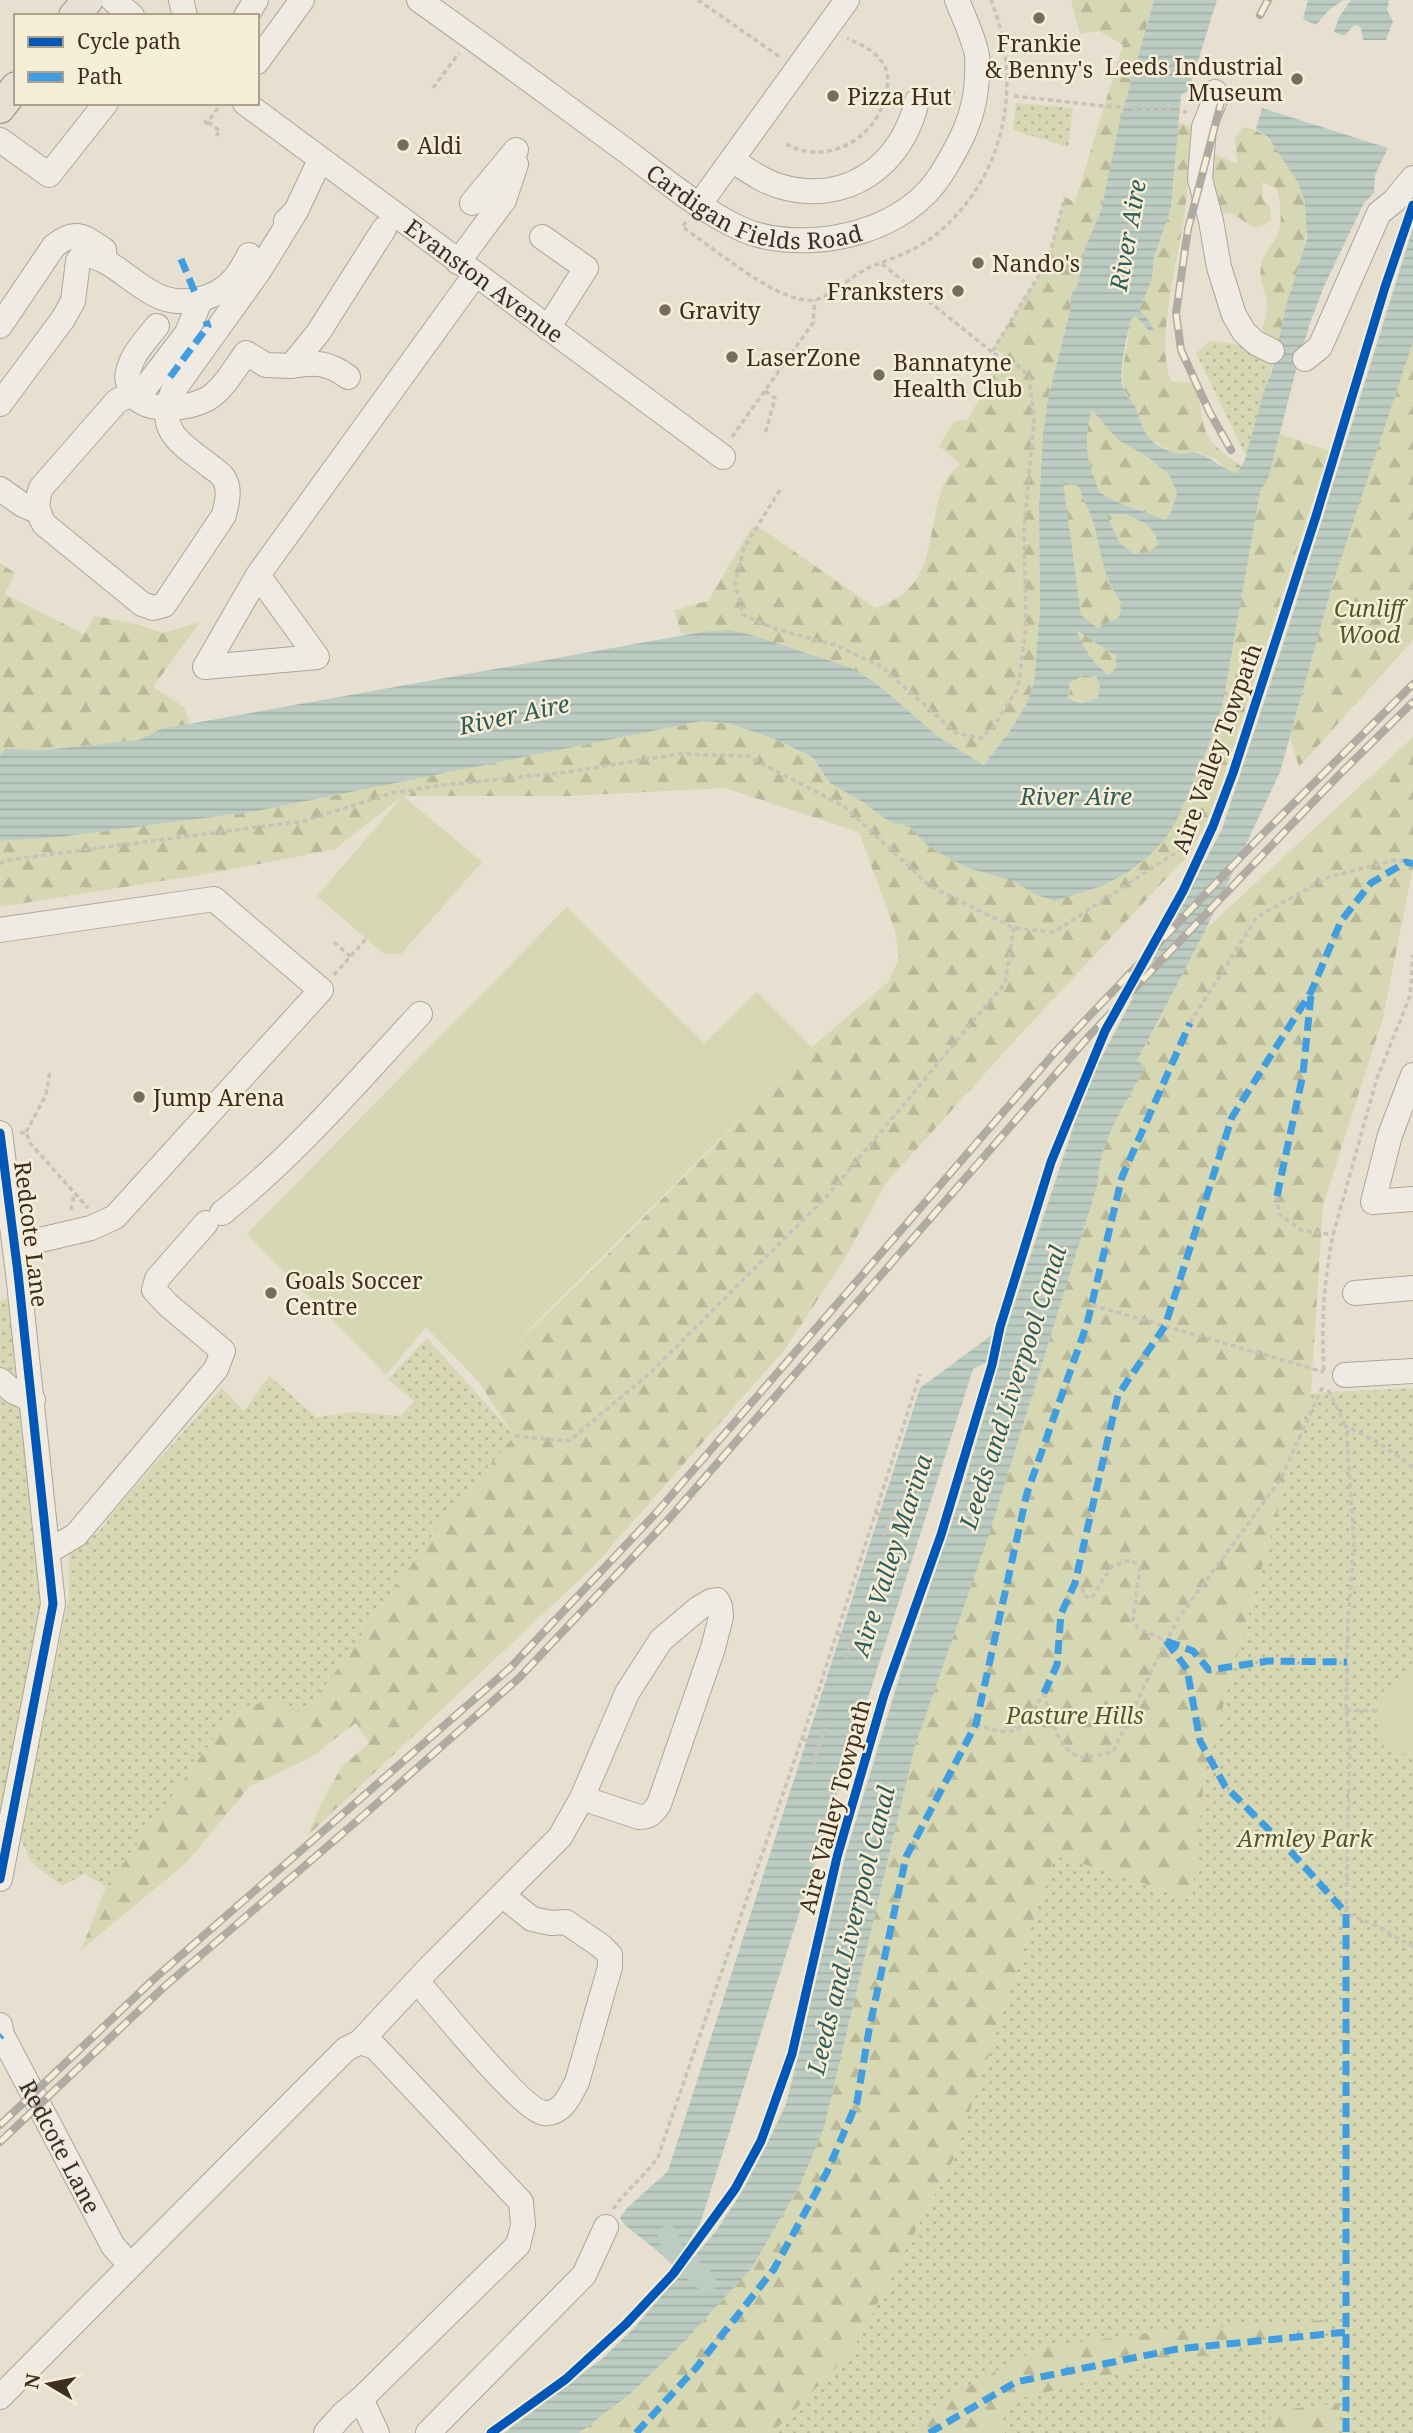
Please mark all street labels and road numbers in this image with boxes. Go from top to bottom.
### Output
street label: Cardigan Fields Road [640,156,865,256]
street label: Evanston Avenue [398,211,570,350]
street label: Aire Valley Towpath [1163,639,1269,857]
street label: Redcote Lane [7,1159,57,1309]
street label: Aire Valley Towpath [790,1695,878,1917]
street label: Redcote Lane [12,2074,109,2219]

